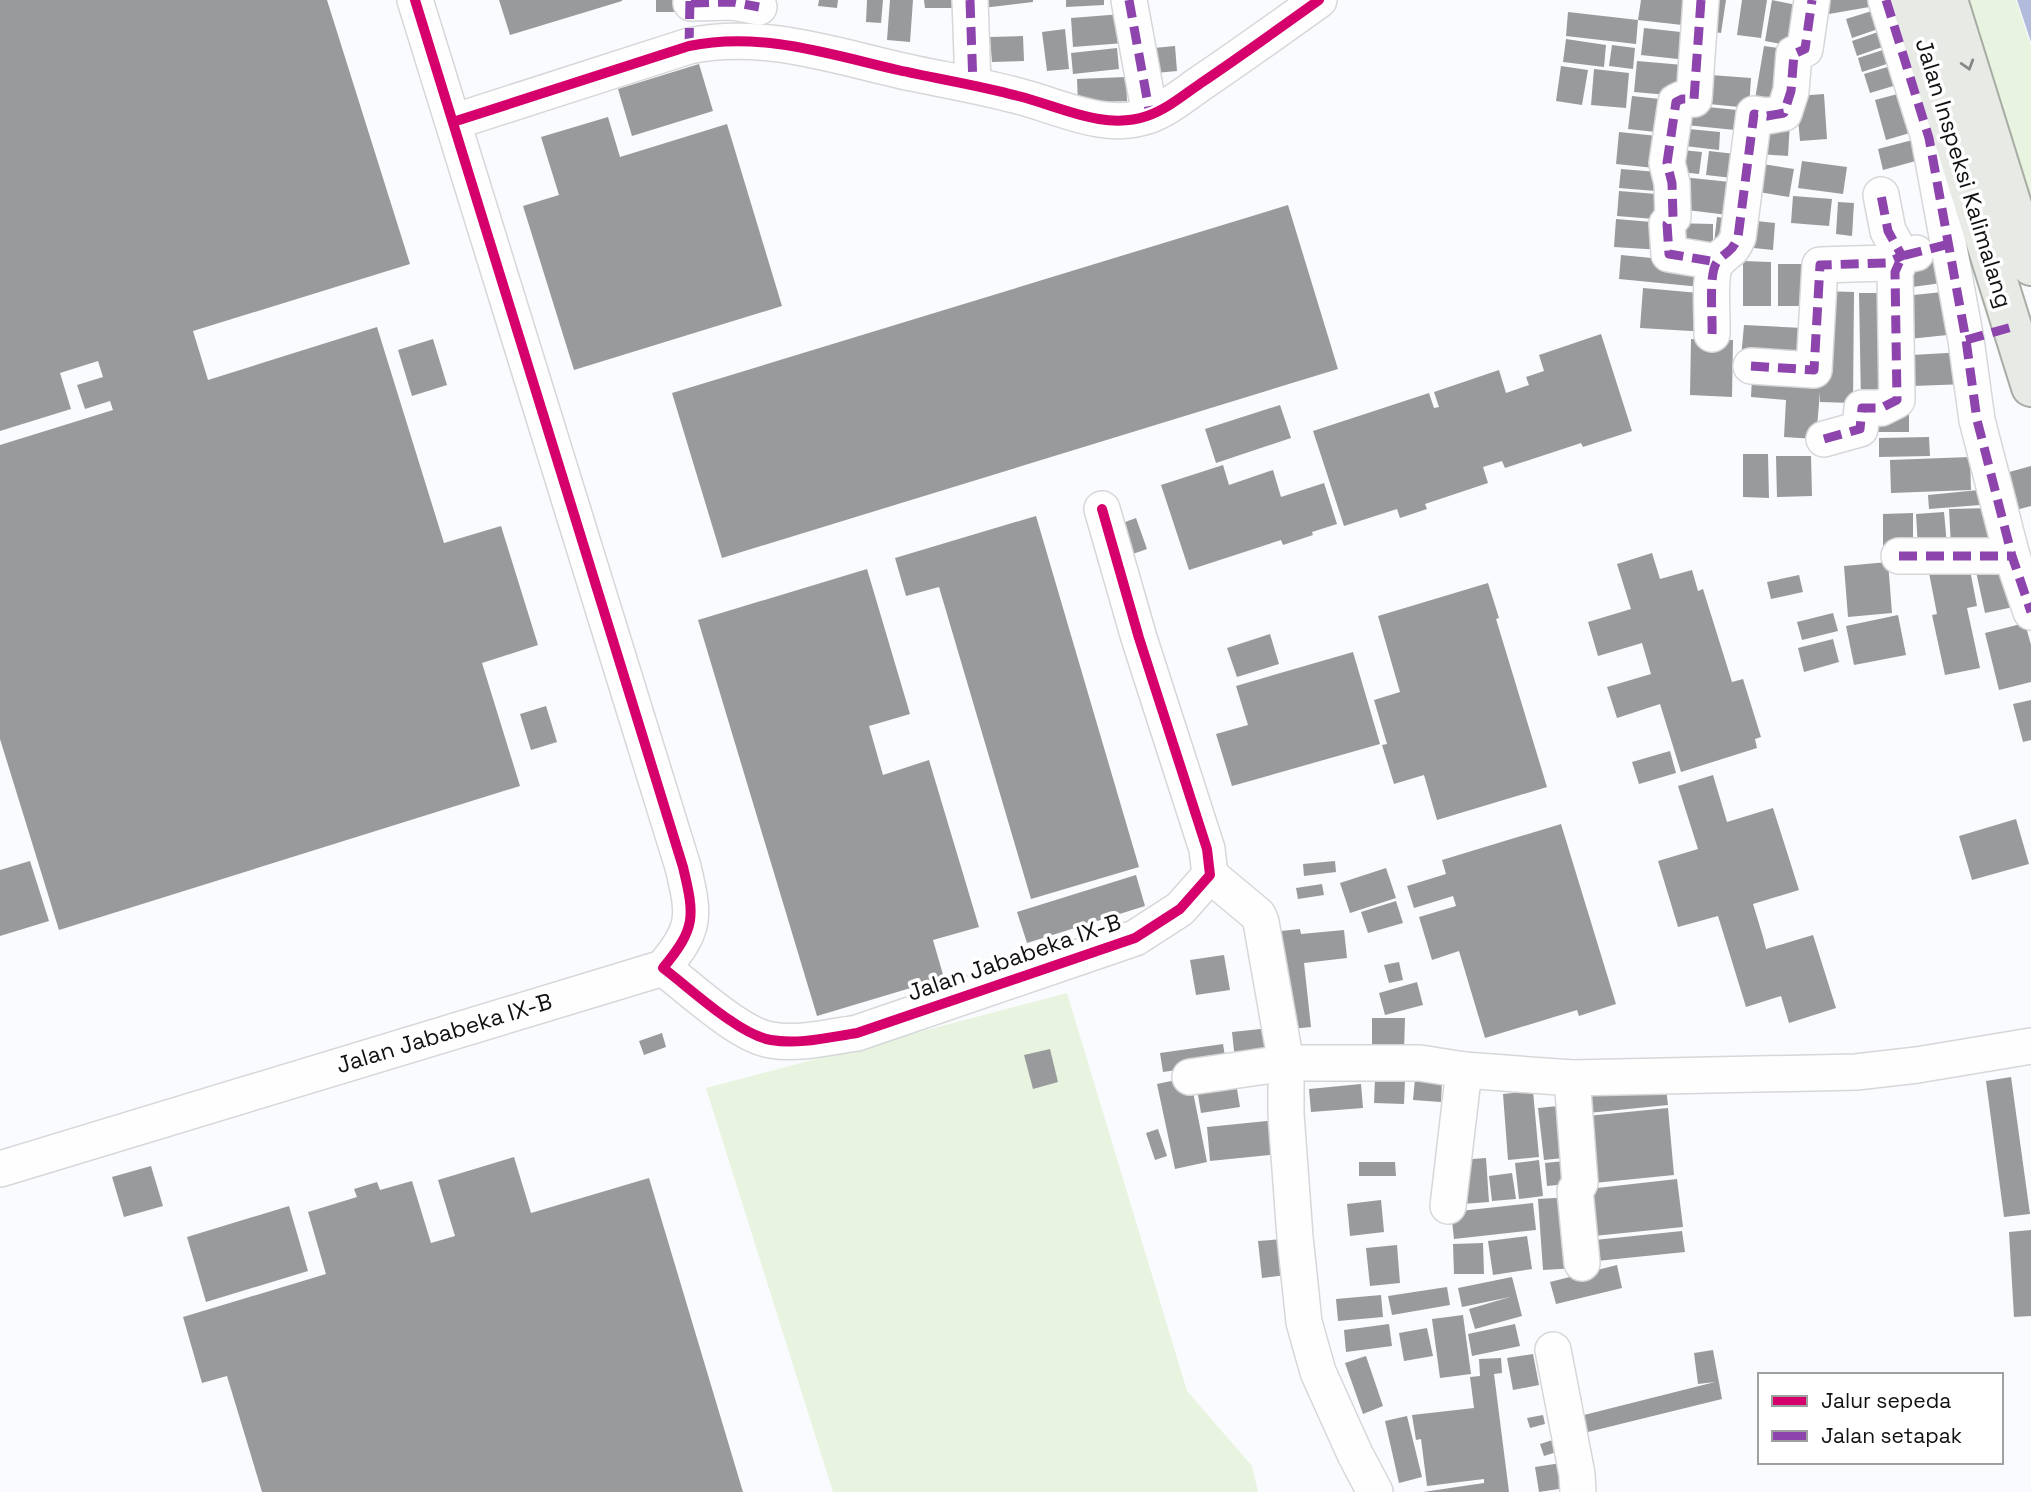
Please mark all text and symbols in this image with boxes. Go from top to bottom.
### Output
street label: Jalan Inspeksi Kalimalang [1909,35,2019,311]
one-way arrow [1960,59,1975,71]
street label: Jalan Jababeka IX-B [903,906,1125,1008]
street label: Jalan Jababeka IX-B [332,986,556,1080]
legend [1758,1373,2003,1464]
text: Jalur sepeda [1821,1387,1951,1414]
text: Jalan setapak [1821,1422,1962,1449]

